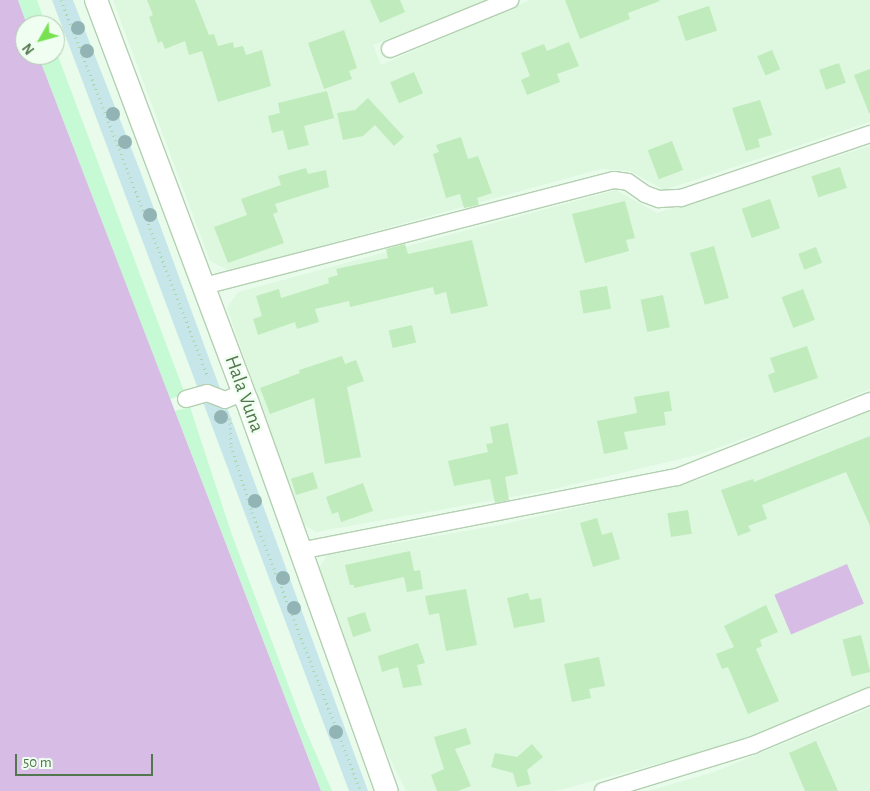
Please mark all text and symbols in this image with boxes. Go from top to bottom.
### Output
north arrow [15,15,65,65]
text: N [20,40,37,57]
street label: Hala Vuna [219,352,269,436]
scale bar [18,744,155,776]
text: 50 m [23,755,52,770]

